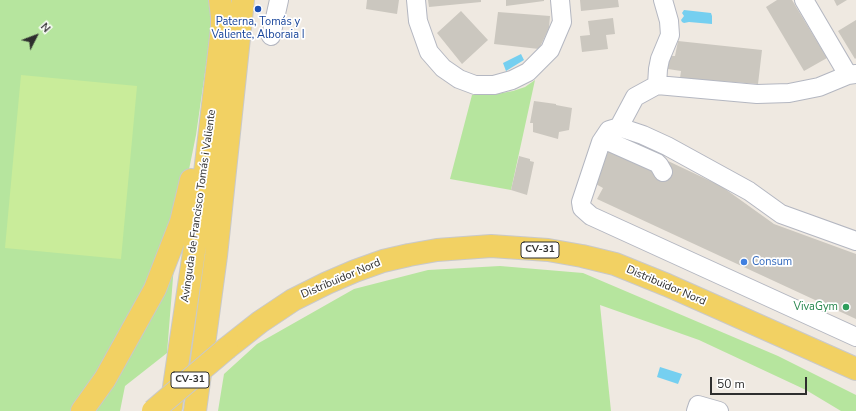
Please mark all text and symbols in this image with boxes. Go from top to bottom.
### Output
marker: Paterna, Tomás y Valiente, Alboraia I [253,4,263,14]
place label: Paterna, Tomás y Valiente, Alboraia I [211,15,305,41]
north arrow [16,16,56,56]
text: N [37,20,54,36]
street label: Avinguda de Francisco Tomás i Valiente [179,109,219,303]
road number: CV-31 [521,242,559,258]
place label: Consum [752,255,792,269]
street label: Distribuïdor Nord [299,256,383,302]
marker: Consum [739,257,749,267]
street label: Distribuïdor Nord [624,263,708,309]
place label: VivaGym [793,300,838,314]
marker: VivaGym [841,302,851,312]
scale bar [712,369,809,395]
road number: CV-31 [171,372,209,388]
text: 50 m [717,376,745,392]

